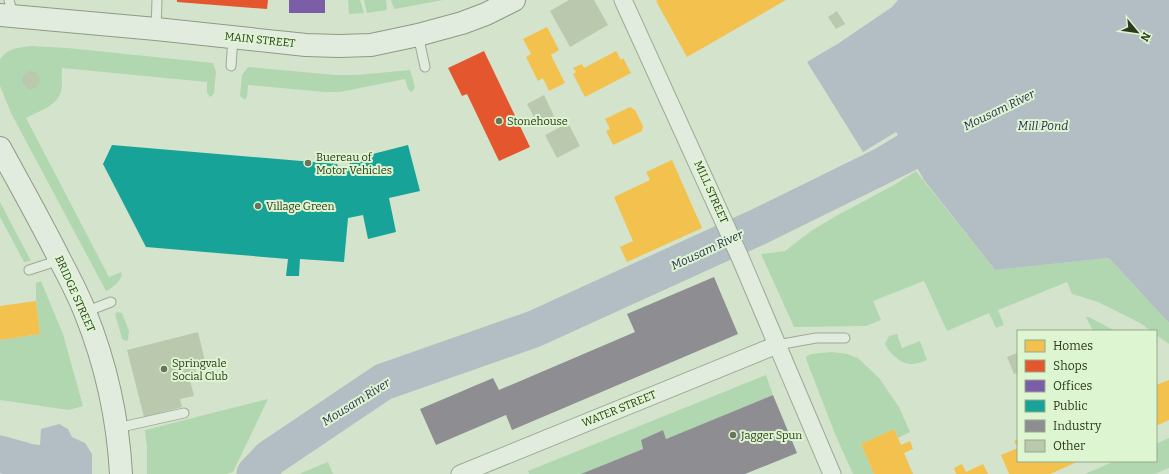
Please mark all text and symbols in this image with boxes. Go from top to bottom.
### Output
north arrow [1117,12,1157,52]
street label: MAIN STREET [224,30,297,50]
text: N [1137,30,1153,44]
water label: Mousam River [961,86,1038,133]
place label: Stonehouse [507,115,568,128]
marker: Stonehouse [494,116,504,126]
water label: Mill Pond [1018,119,1068,133]
place label: Buereau of Motor Vehicles [316,151,392,177]
marker: Buereau of Motor Vehicles [303,158,313,168]
street label: MILL STREET [691,159,731,226]
place label: Village Green [266,200,335,213]
marker: Village Green [253,201,263,211]
water label: Mousam River [669,227,746,273]
street label: BRIDGE STREET [52,254,98,335]
legend [1017,330,1157,462]
text: Homes [1053,339,1093,353]
place label: Springvale Social Club [172,357,228,383]
text: Shops [1053,359,1088,373]
marker: Springvale Social Club [159,364,169,374]
water label: Mousam River [319,375,394,428]
text: Offices [1053,379,1092,393]
street label: WATER STREET [580,388,659,430]
text: Public [1053,399,1088,413]
text: Industry [1053,419,1102,433]
place label: Jagger Spun [740,429,802,442]
marker: Jagger Spun [728,430,738,440]
text: Other [1053,439,1086,453]

